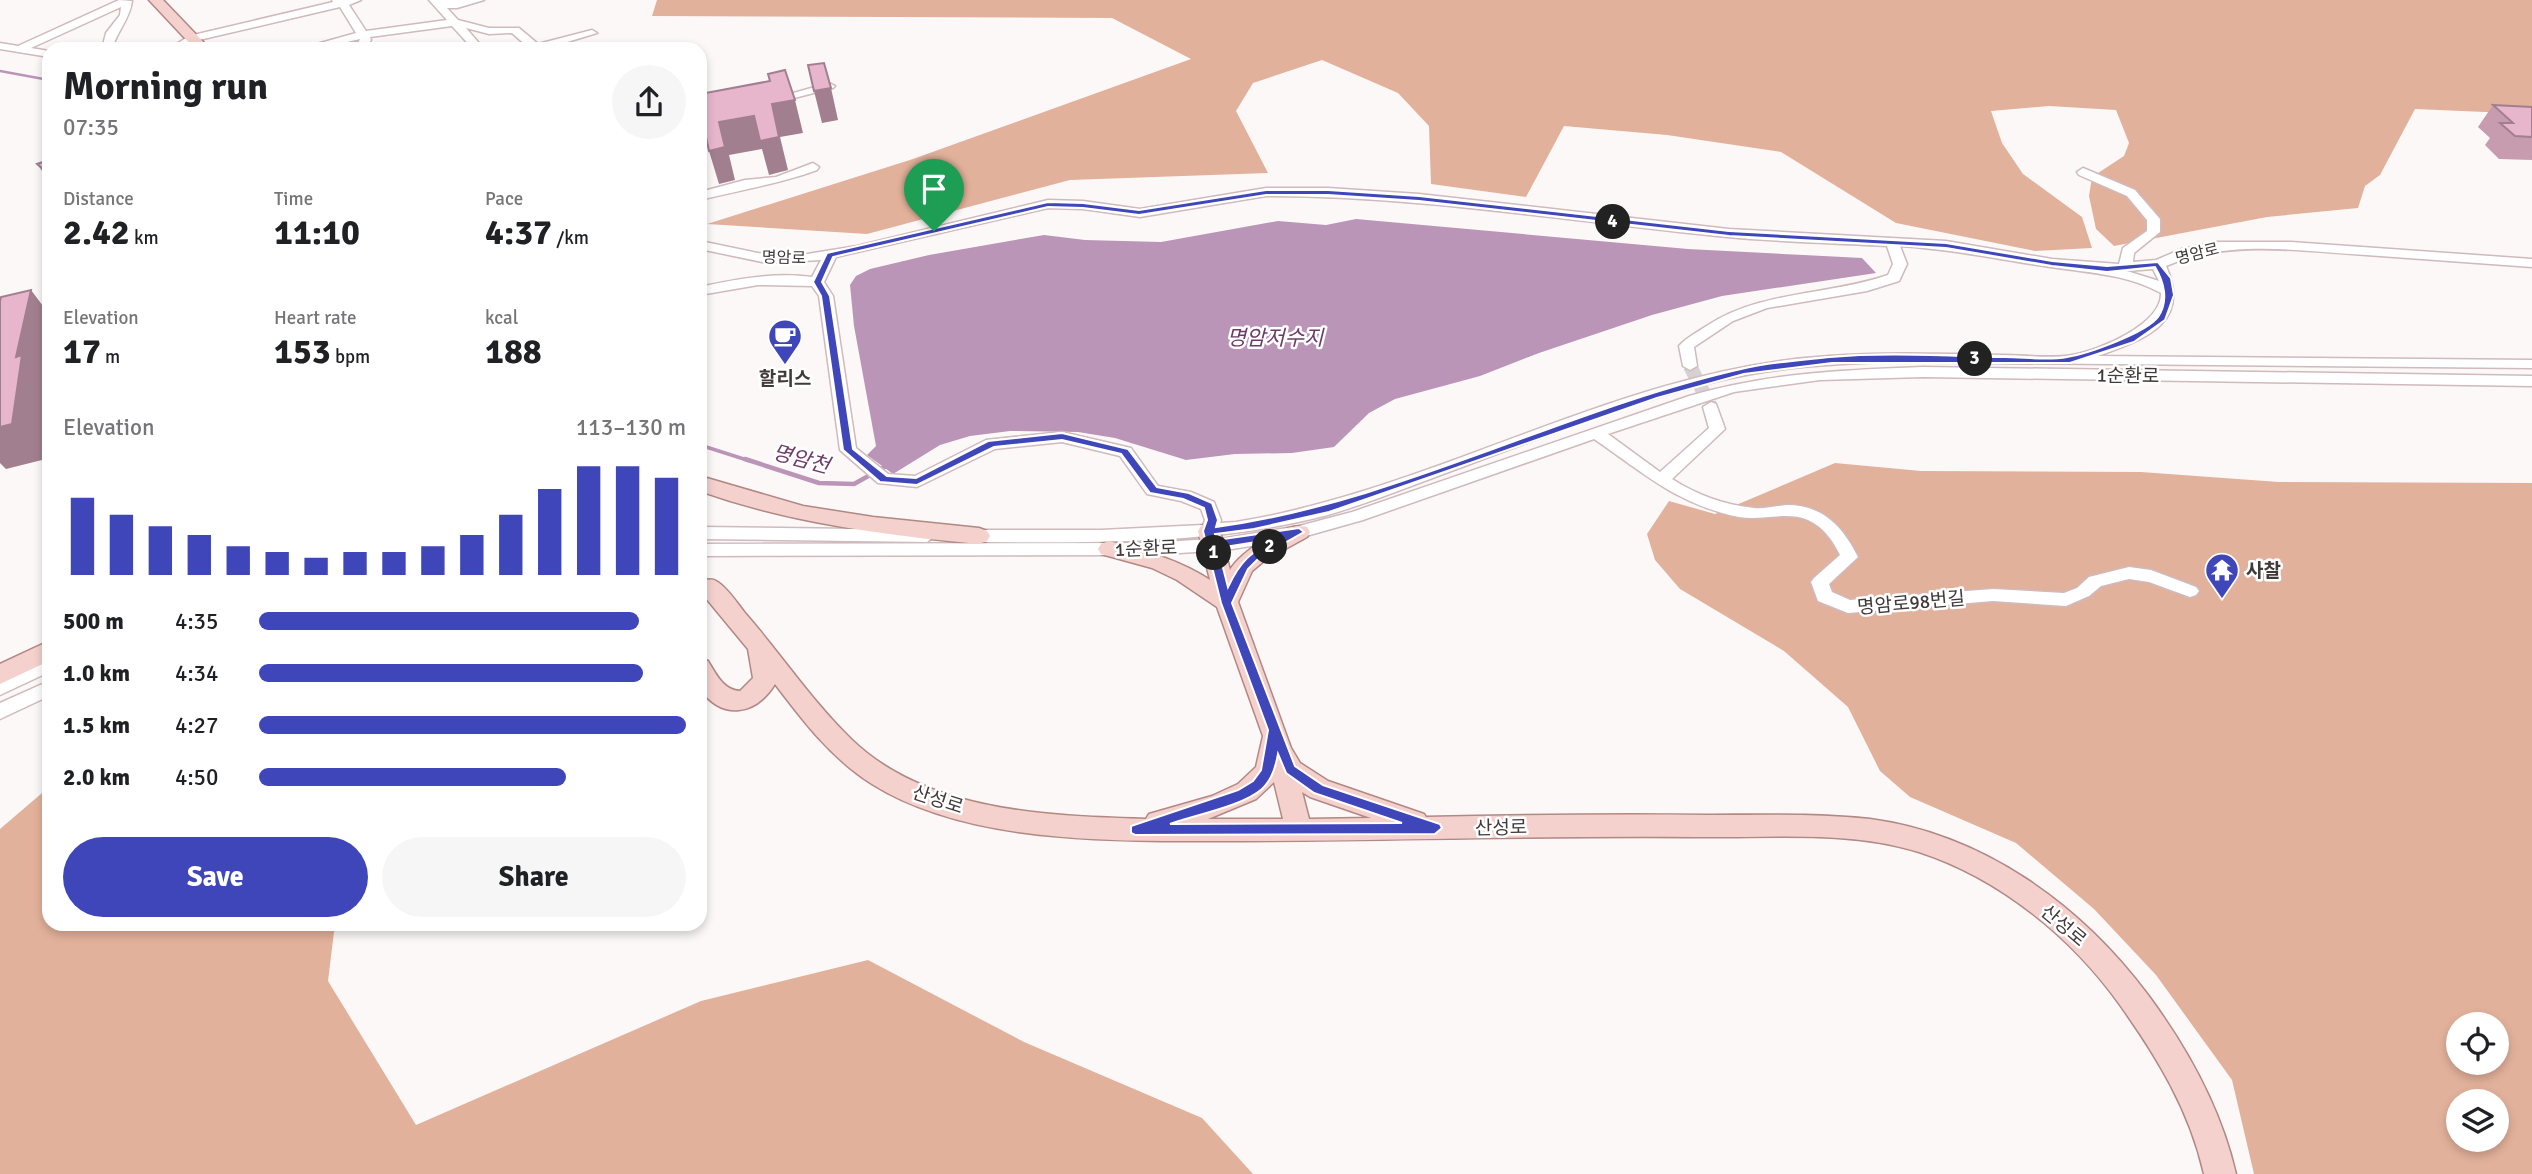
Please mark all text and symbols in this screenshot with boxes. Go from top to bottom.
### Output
text: Morning run [63,63,268,110]
button: share [612,65,686,139]
text: 07:35 [63,113,119,142]
pin [904,159,964,231]
icon: arrive [915,170,953,208]
text: Distance [63,187,134,211]
text: Time [274,187,313,211]
text: Pace [485,187,523,211]
pin: 4 [1596,204,1630,240]
text: 4 [1607,209,1618,233]
text: 2.42 [63,211,130,254]
text: 11:10 [274,211,360,254]
text: 4:37 [485,211,552,254]
text: km [130,226,159,250]
text: /km [552,226,589,250]
street label: 명암로 [2173,239,2221,269]
street label: 명암로 [762,248,807,268]
text: Elevation [63,306,139,330]
text: Heart rate [274,306,356,330]
text: kcal [485,306,518,330]
cafe icon: 할리스 [766,317,804,366]
water label: 명암저수지 [1227,325,1325,351]
text: 17 [63,330,101,373]
text: 153 [274,330,331,373]
text: 188 [485,330,542,373]
pin: 3 [1958,342,1993,376]
text: m [101,345,120,369]
text: bpm [331,345,370,369]
text: 3 [1969,346,1980,370]
street label: 1순환로 [2096,363,2160,389]
place label: 할리스 [759,367,811,391]
text: Elevation [63,413,155,442]
text: 113–130 m [576,413,686,442]
water label: 명암천 [770,439,835,480]
pin: 2 [1252,530,1288,564]
text: 2 [1264,534,1275,558]
street label: 1순환로 [1114,536,1178,562]
pin: 1 [1196,536,1232,570]
text: 1 [1208,540,1219,564]
temple icon: 사찰 [2203,551,2241,600]
place label: 사찰 [2246,559,2281,583]
street label: 명암로98번길 [1856,586,1966,620]
text: 500 m [63,607,124,636]
text: 4:35 [175,607,218,636]
text: 1.0 km [63,659,130,688]
text: 4:34 [175,659,218,688]
text: 1.5 km [63,711,130,740]
text: 4:27 [175,711,218,740]
text: 2.0 km [63,763,130,792]
text: 4:50 [175,763,218,792]
street label: 산성로 [909,780,966,819]
street label: 산성로 [1475,816,1527,840]
button: Save [63,837,368,917]
button: Share [382,837,686,917]
street label: 산성로 [2036,900,2091,952]
map controls [2446,1012,2509,1152]
button: locate [2446,1012,2509,1075]
button: layers [2446,1089,2509,1152]

